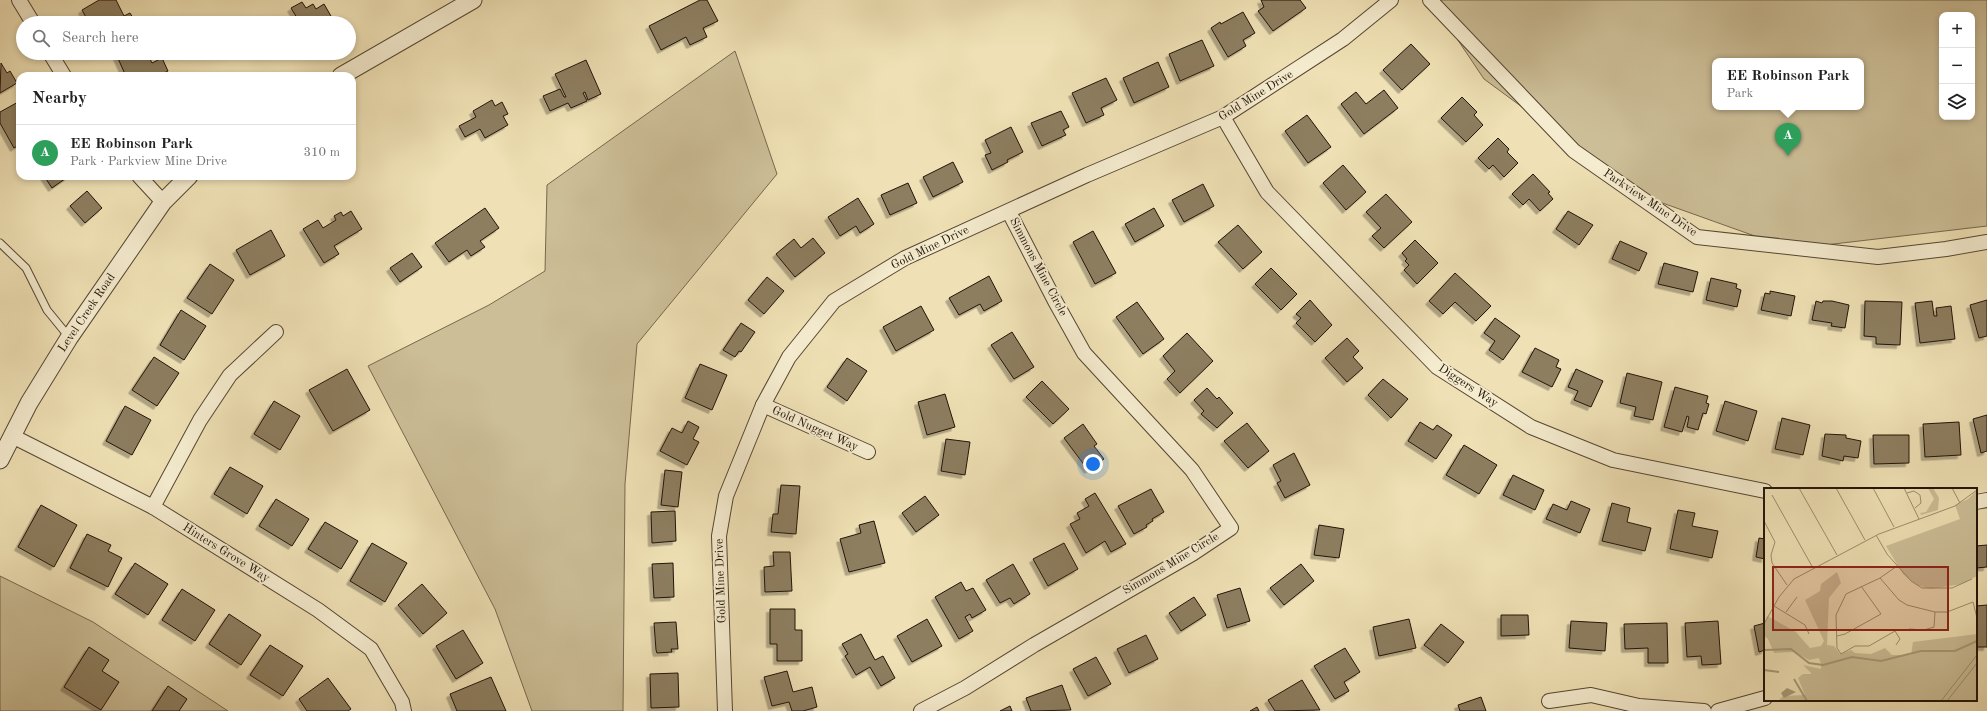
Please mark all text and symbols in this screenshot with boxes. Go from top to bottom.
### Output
map controls [1939,12,1975,120]
button: + [1939,12,1975,48]
search box [16,16,356,60]
icon: search [30,27,52,49]
text: Search here [62,31,139,46]
button: − [1939,48,1975,84]
popup [1712,58,1864,110]
street label: Gold Mine Drive [1217,68,1296,124]
text: EE Robinson Park [1726,69,1850,84]
button: layers [1939,84,1975,120]
text: Park [1726,87,1753,100]
text: Nearby [32,90,87,107]
pin: A [1775,123,1801,156]
text: EE Robinson Park [70,137,193,152]
text: A [40,146,50,159]
text: 310 m [303,146,340,159]
text: Park · Parkview Mine Drive [70,155,227,168]
street label: Parkview Mine Drive [1601,167,1699,239]
street label: Simmons Mine Circle [1007,216,1069,319]
street label: Gold Mine Drive [889,224,971,272]
street label: Level Creek Road [56,272,118,354]
street label: Diggers Way [1436,362,1501,410]
street label: Gold Nugget Way [770,405,861,454]
your location [1083,454,1103,474]
inset map [1764,488,1977,701]
street label: Hinters Grove Way [180,521,272,585]
street label: Simmons Mine Circle [1121,530,1221,597]
street label: Gold Mine Drive [714,538,728,624]

